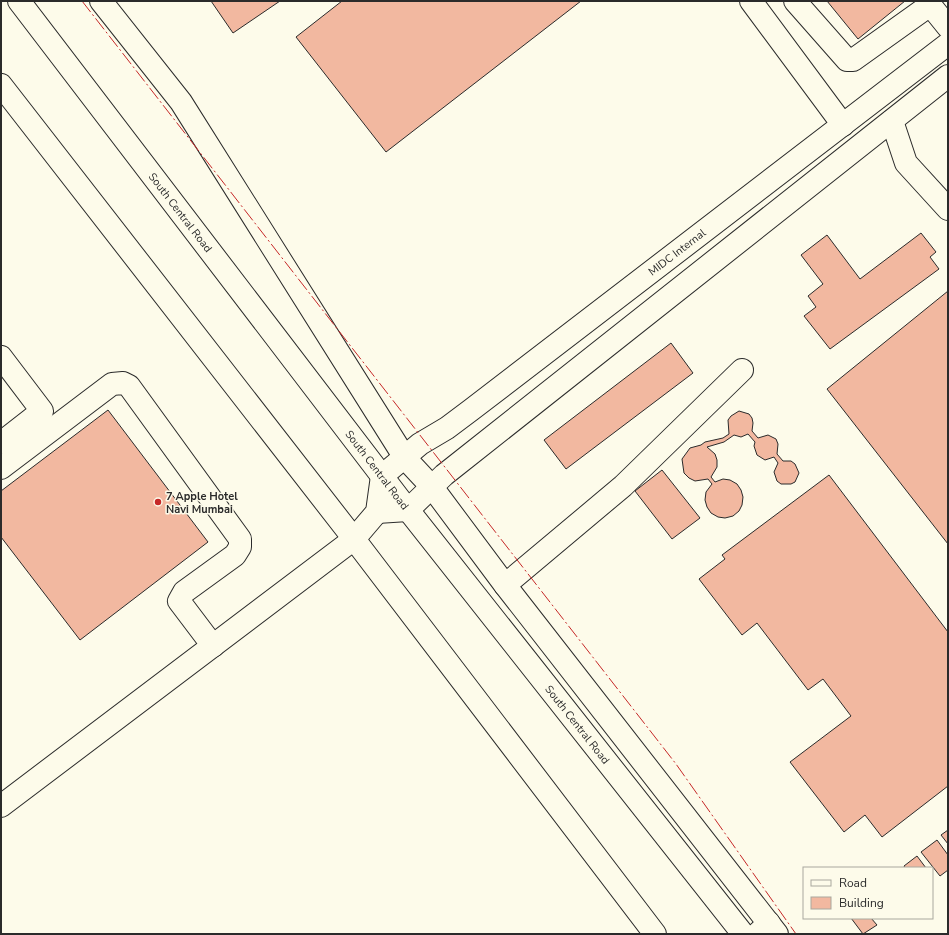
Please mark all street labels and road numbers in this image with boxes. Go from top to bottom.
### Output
street label: South Central Road [145,169,216,255]
street label: MIDC Internal [645,225,709,279]
street label: South Central Road [342,427,412,513]
street label: South Central Road [542,682,613,767]

